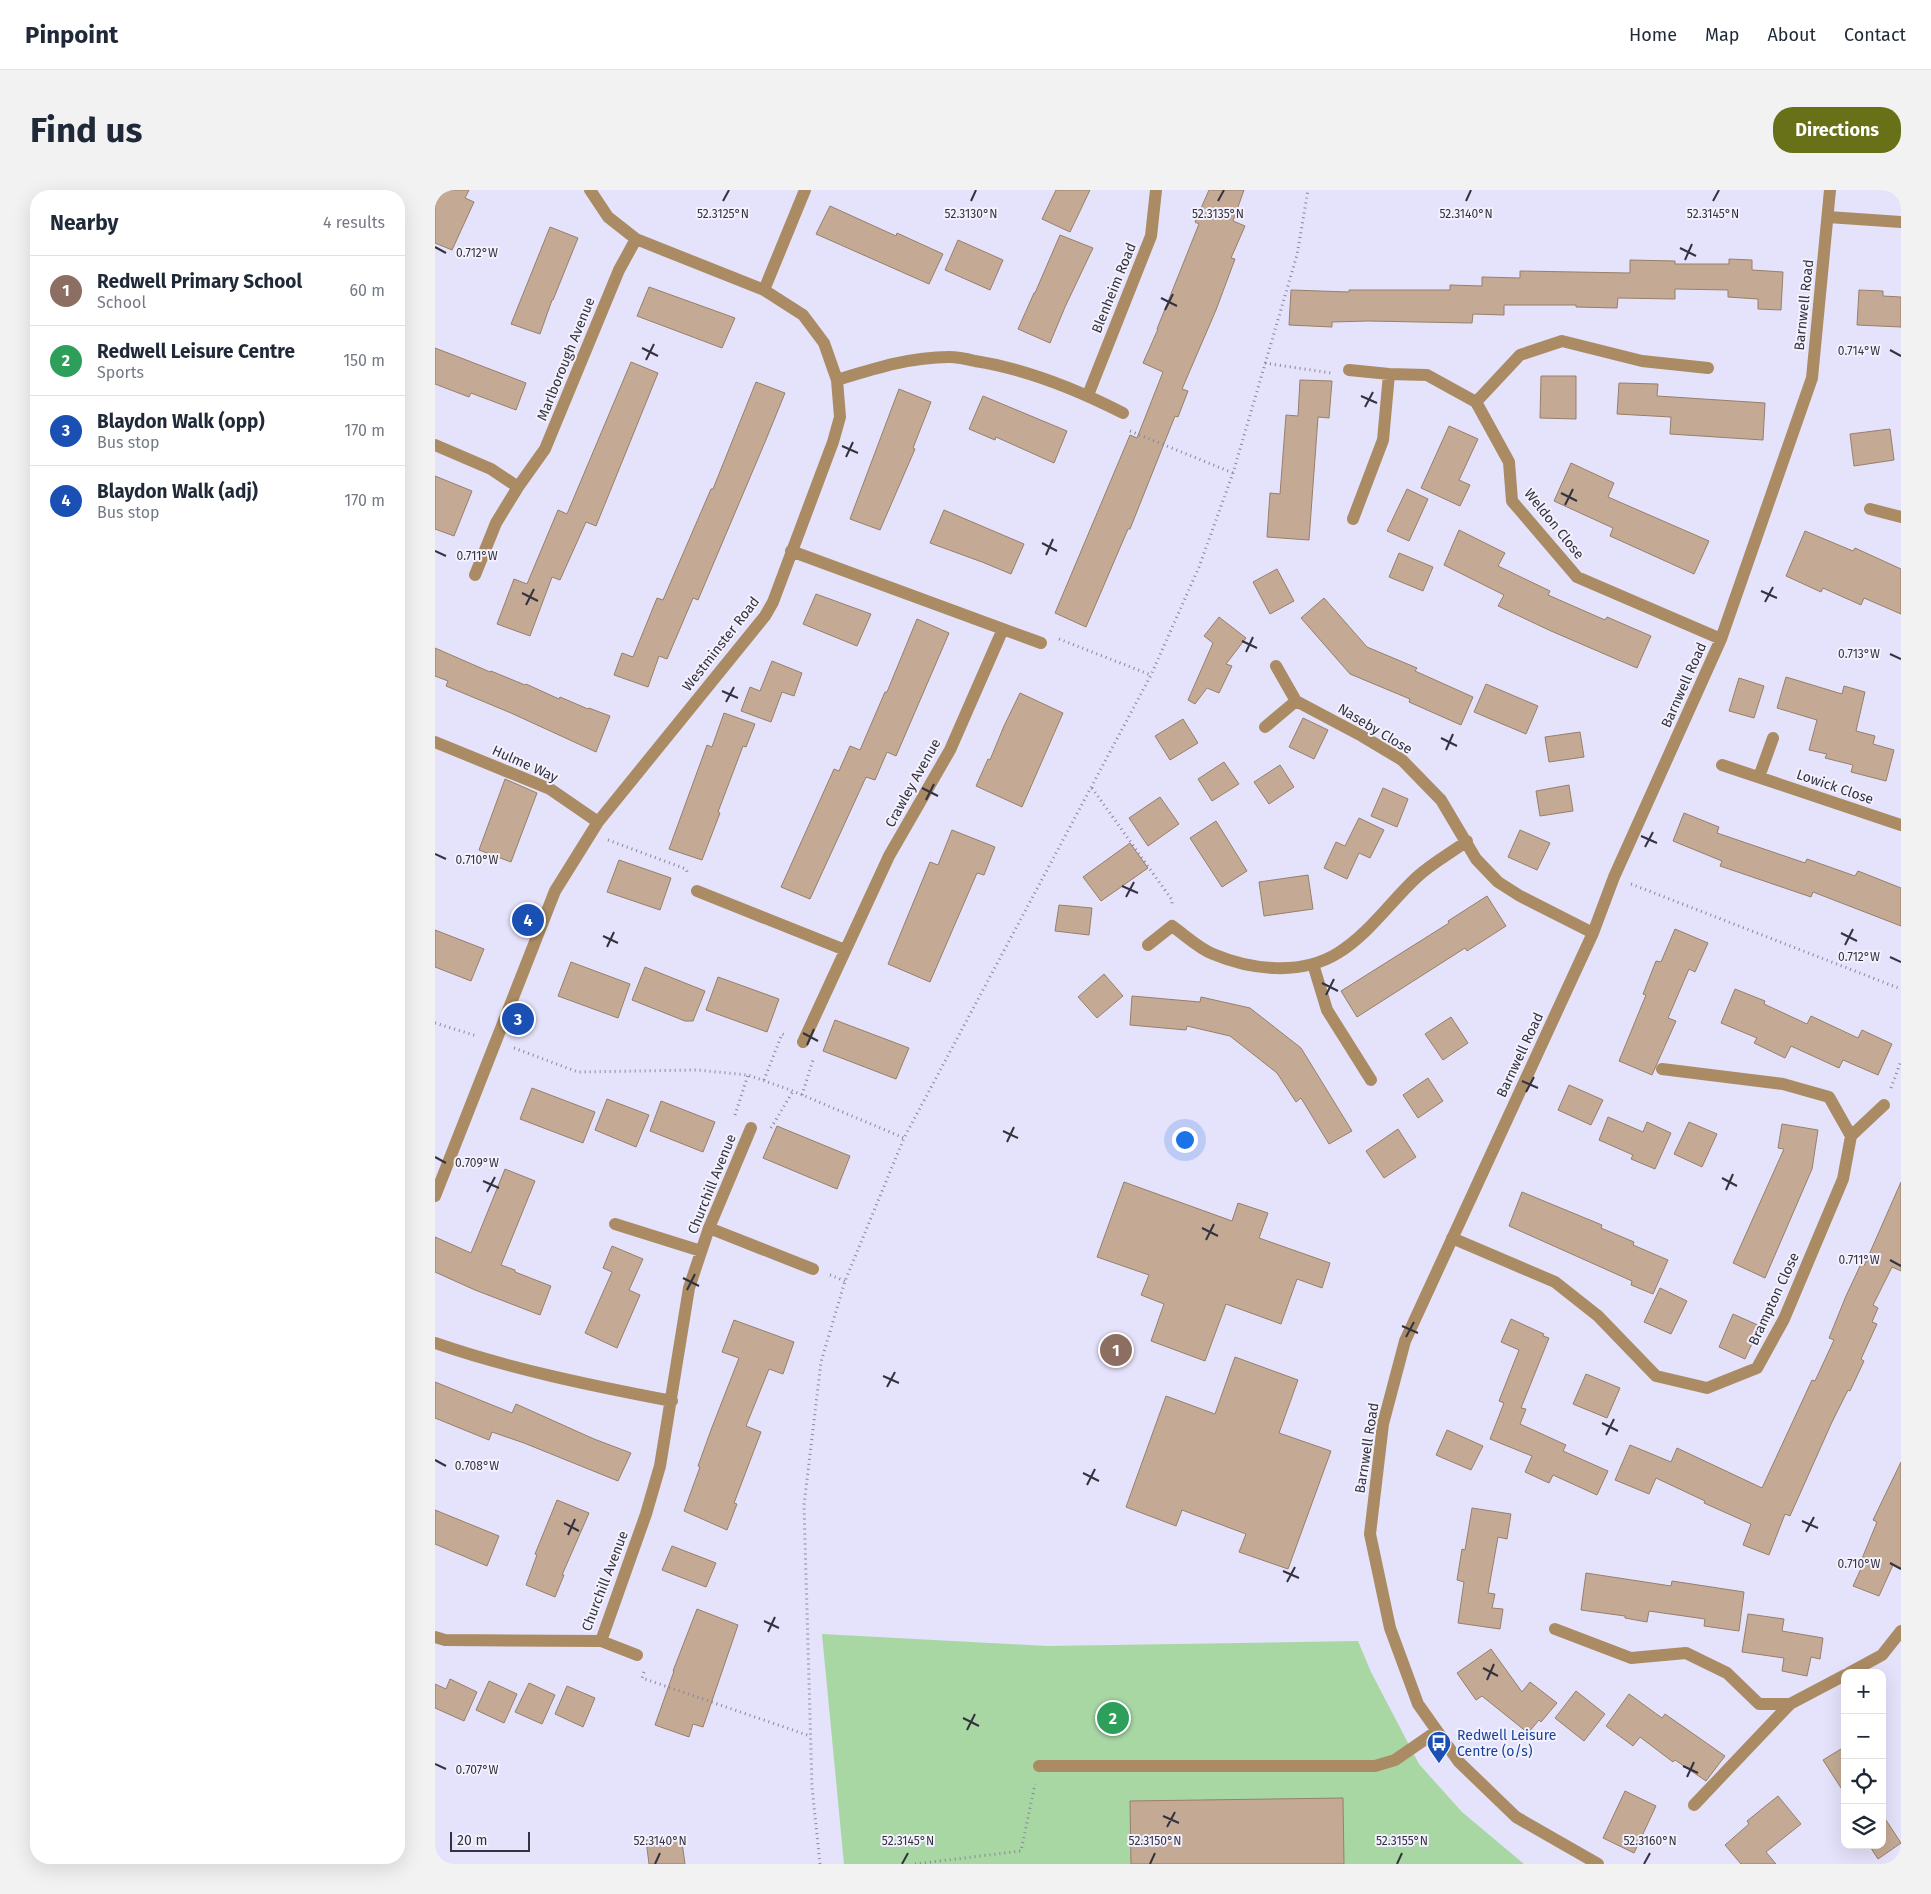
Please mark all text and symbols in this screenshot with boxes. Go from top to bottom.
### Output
text: Pinpoint [25,21,118,49]
text: Home [1629,24,1677,46]
text: Map [1705,24,1739,46]
text: About [1767,24,1816,46]
text: Contact [1844,24,1906,46]
button: Directions [1773,107,1901,153]
text: Find us [30,109,142,151]
text: 52.3125°N [697,207,749,221]
text: 52.3130°N [945,207,997,221]
text: 52.3135°N [1192,207,1244,221]
text: 52.3140°N [1439,207,1493,221]
text: 52.3145°N [1687,207,1739,221]
text: Nearby [50,210,118,236]
text: 4 results [323,213,385,232]
street label: Blenheim Road [1088,240,1140,336]
text: 0.712°W [456,246,498,260]
street label: Barnwell Road [1791,259,1817,351]
text: Redwell Primary School [97,270,302,293]
text: 1 [62,281,70,300]
text: 60 m [350,281,385,300]
text: School [97,293,146,312]
street label: Marlborough Avenue [533,295,599,423]
text: Redwell Leisure Centre [97,340,295,363]
text: 0.714°W [1838,344,1880,358]
text: 2 [62,351,70,370]
text: 150 m [343,351,385,370]
text: Sports [97,363,144,382]
text: Blaydon Walk (opp) [97,410,265,433]
text: 3 [62,421,70,440]
text: 170 m [344,421,385,440]
text: Bus stop [97,433,160,452]
text: Blaydon Walk (adj) [97,480,258,503]
street label: Weldon Close [1520,485,1588,563]
text: 4 [61,491,71,510]
text: 170 m [344,491,385,510]
text: Bus stop [97,503,160,522]
text: 0.711°W [456,549,498,563]
street label: Westminster Road [679,593,763,695]
street label: Barnwell Road [1658,640,1710,730]
text: 0.713°W [1838,647,1880,661]
street label: Naseby Close [1335,700,1415,758]
street label: Crawley Avenue [882,736,944,830]
street label: Hulme Way [489,742,561,786]
street label: Lowick Close [1794,766,1876,808]
text: 0.710°W [456,853,498,867]
pin: 4 [512,901,544,939]
text: 0.712°W [1838,950,1880,964]
pin: 3 [502,1000,534,1038]
street label: Barnwell Road [1493,1010,1547,1100]
your location [1172,1127,1198,1153]
street label: Churchill Avenue [684,1132,740,1236]
text: 0.709°W [455,1156,499,1170]
street label: Brampton Close [1745,1250,1803,1348]
text: 0.711°W [1838,1253,1880,1267]
pin: 1 [1100,1331,1132,1369]
street label: Barnwell Road [1351,1401,1383,1495]
text: 0.708°W [455,1459,499,1473]
street label: Churchill Avenue [578,1528,632,1634]
text: 0.710°W [1838,1557,1880,1571]
map controls [1841,1669,1886,1849]
button: + [1841,1669,1886,1714]
pin: 2 [1097,1699,1129,1737]
button: − [1841,1714,1886,1759]
place label: Redwell Leisure Centre (o/s) [1457,1727,1556,1760]
bus stop icon: Redwell Leisure Centre (o/s) [1426,1730,1452,1764]
button: locate [1841,1759,1886,1804]
text: 0.707°W [456,1763,499,1777]
button: layers [1841,1804,1886,1849]
scale bar [450,1829,530,1852]
text: 20 m [457,1832,487,1849]
text: 52.3140°N [633,1834,687,1848]
text: 52.3145°N [882,1834,934,1848]
text: 52.3150°N [1129,1834,1181,1848]
text: 52.3155°N [1376,1834,1428,1848]
text: 52.3160°N [1623,1834,1677,1848]

